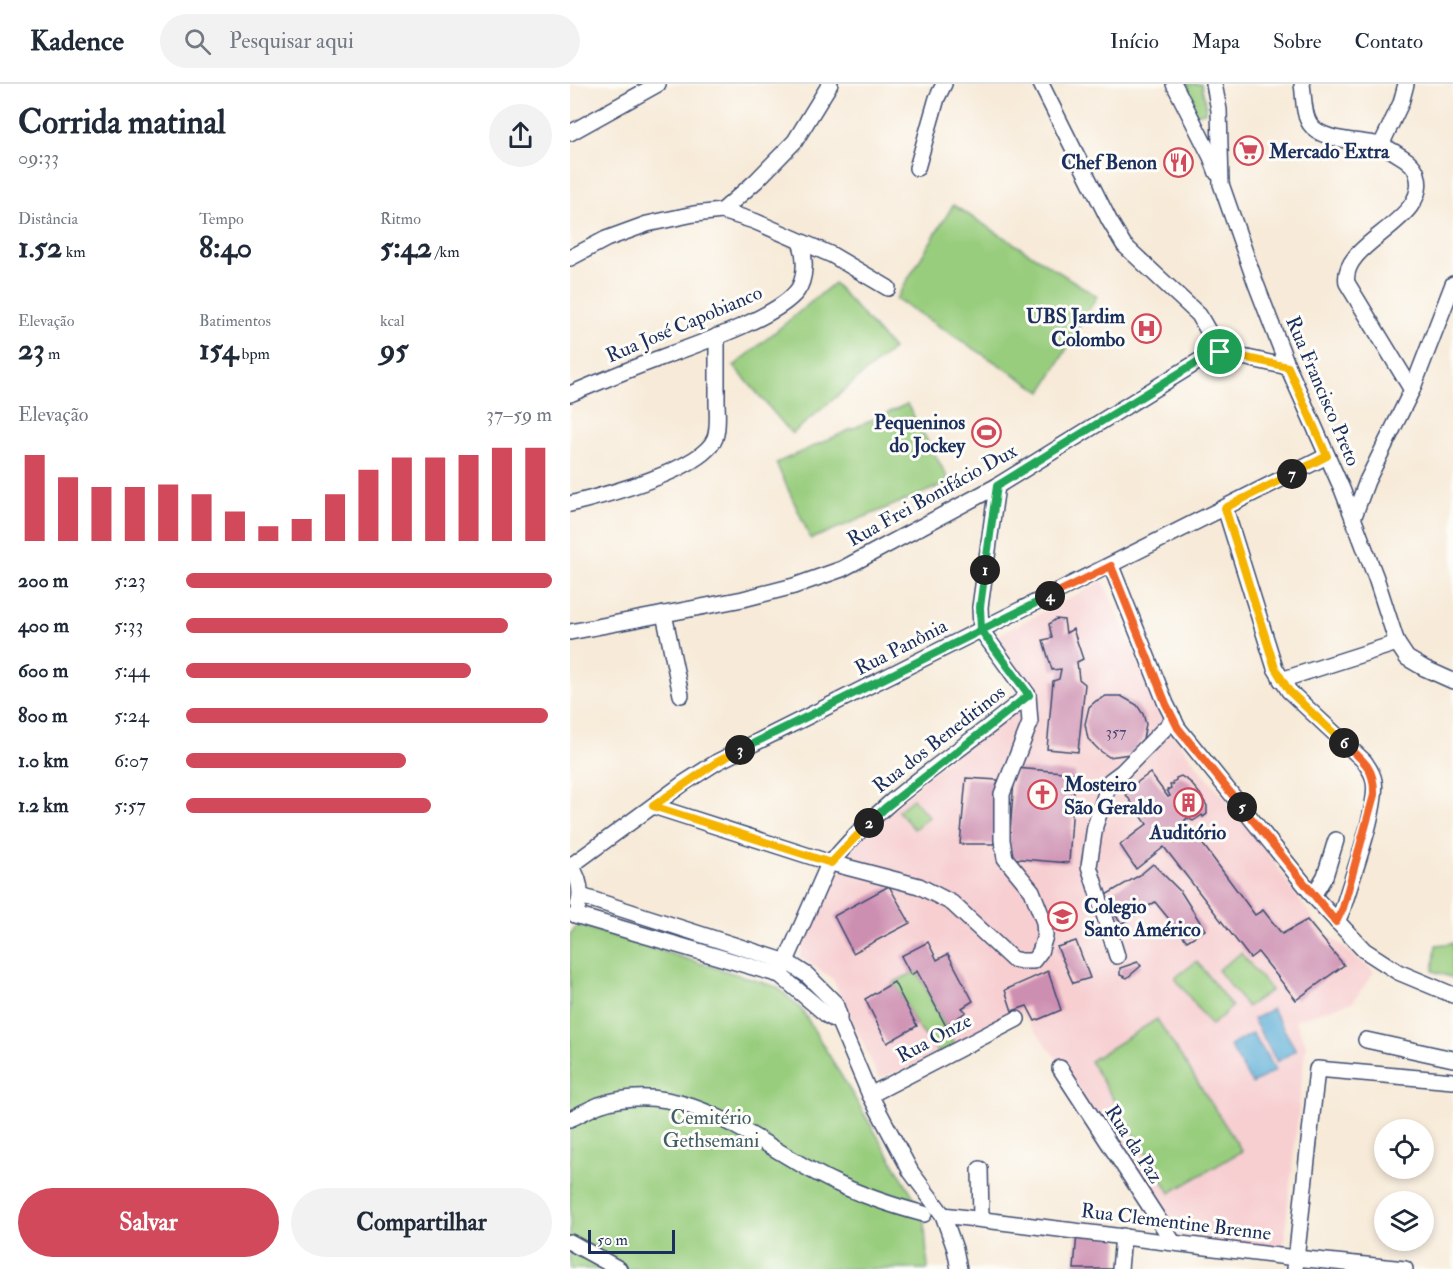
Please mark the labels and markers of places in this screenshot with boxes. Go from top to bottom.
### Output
supermarket icon: Mercado Extra [1232,135,1264,167]
place label: Mercado Extra [1268,139,1390,164]
restaurant icon: Chef Benon [1162,146,1194,178]
place label: Chef Benon [1061,150,1158,175]
place label: UBS Jardim Colombo [1026,304,1125,352]
hospital icon: UBS Jardim Colombo [1130,312,1162,344]
pin [1194,326,1245,377]
place label: Pequeninos do Jockey [874,410,966,459]
sports icon: Pequeninos do Jockey [970,417,1002,449]
pin: 7 [1277,459,1307,489]
pin: 1 [970,555,1000,585]
pin: 4 [1035,581,1065,611]
pin: 6 [1329,728,1359,758]
pin: 3 [725,735,755,765]
place label: Mosteiro São Geraldo [1063,772,1163,820]
church icon: Mosteiro São Geraldo [1027,779,1059,811]
building icon: Auditório [1172,786,1204,818]
pin: 5 [1227,792,1257,822]
pin: 2 [854,808,884,838]
place label: Auditório [1149,820,1227,845]
place label: Colegio Santo Américo [1084,894,1201,942]
school or university icon: Colegio Santo Américo [1047,901,1079,933]

